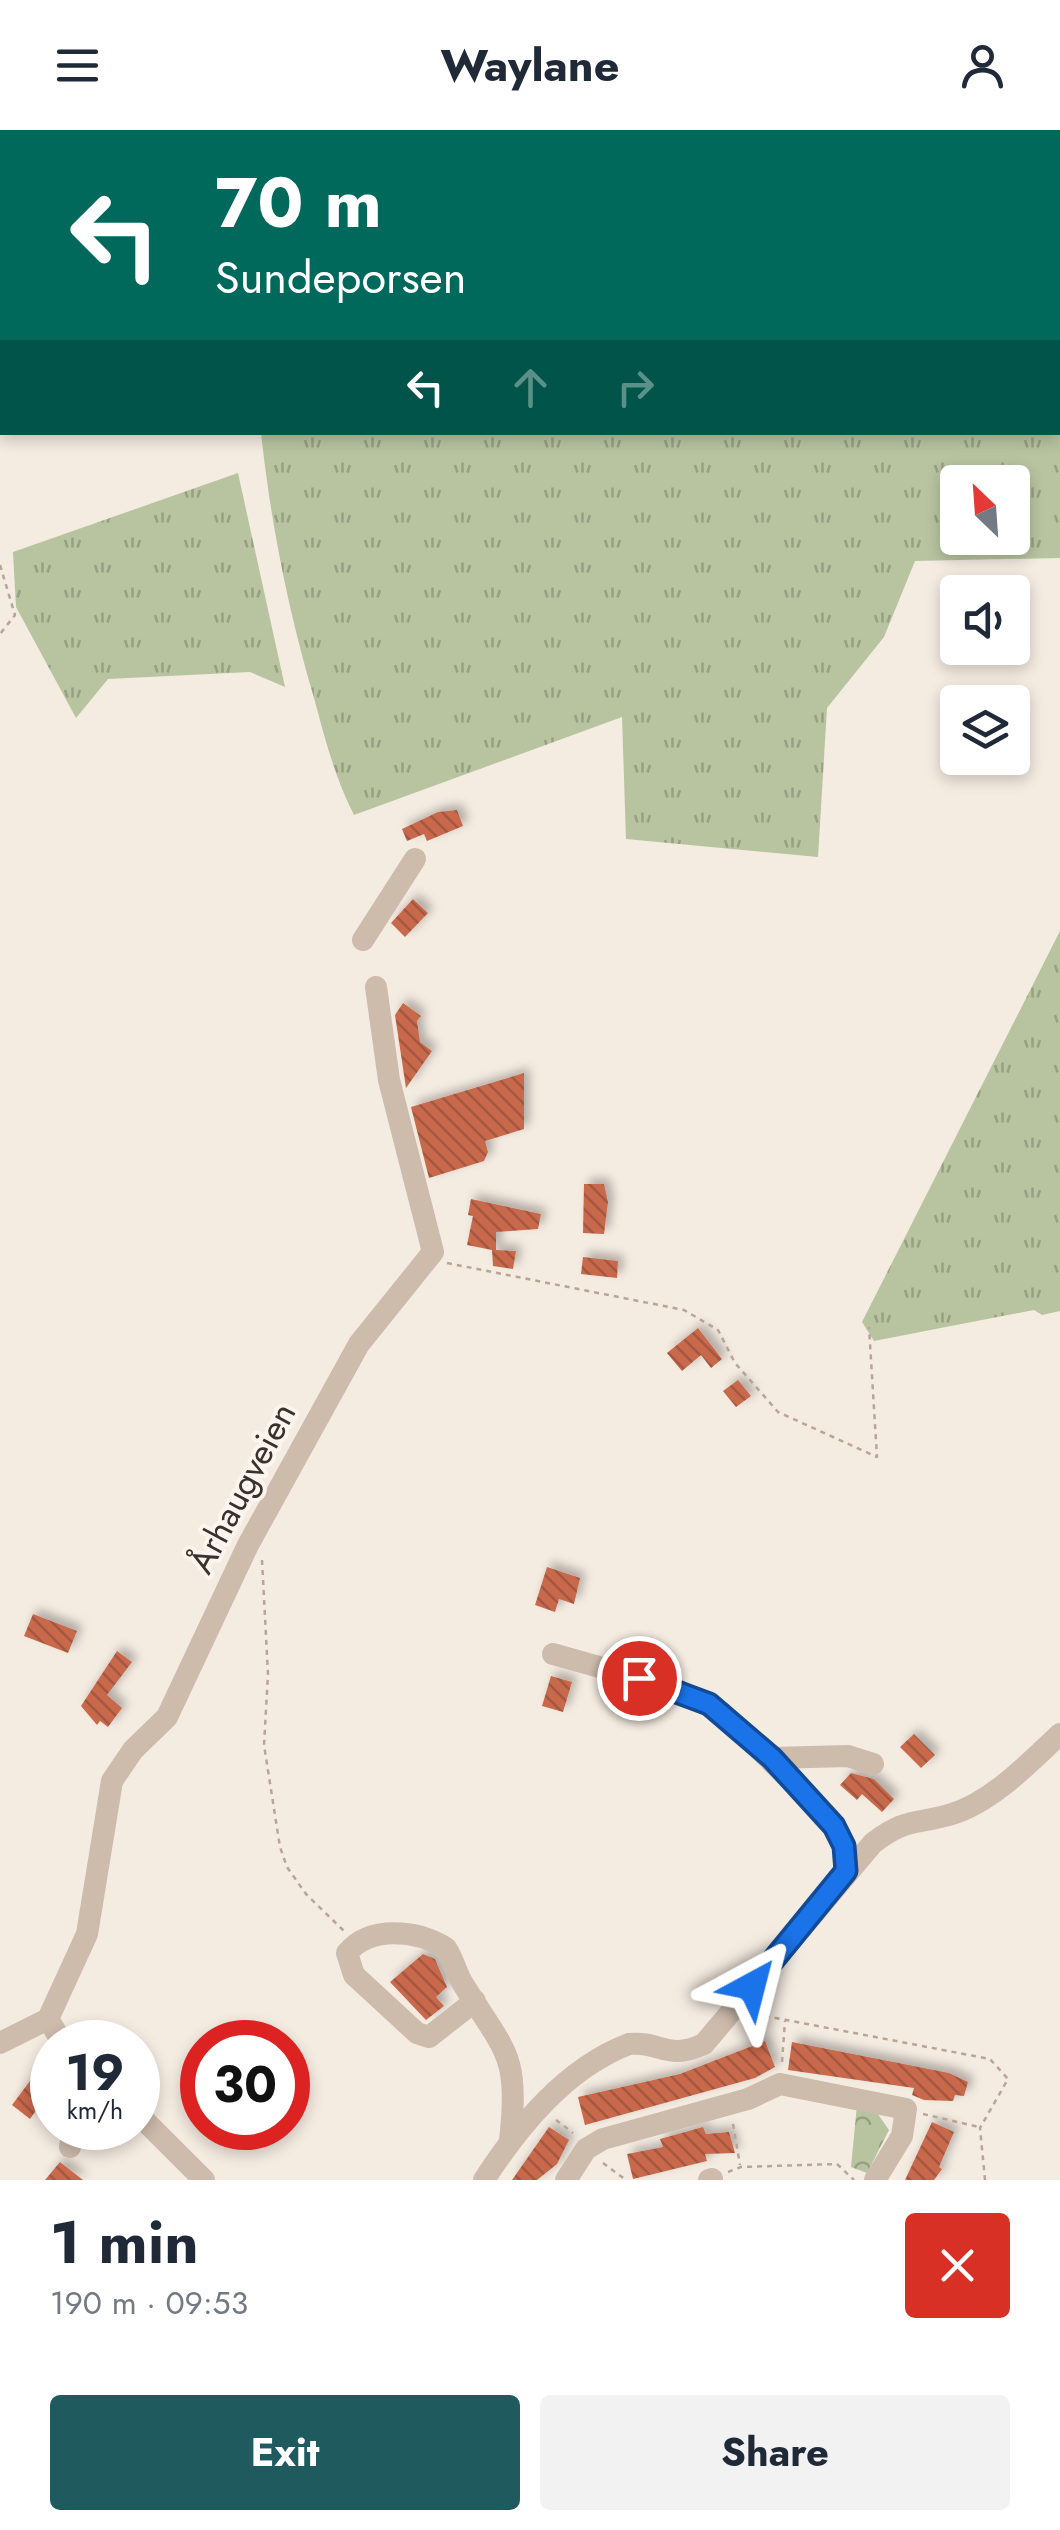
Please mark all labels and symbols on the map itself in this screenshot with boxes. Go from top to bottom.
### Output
north arrow [940,465,1030,555]
street label: Århaugveien [176,1394,308,1582]
pin [597,1636,682,1721]
position arrow [700,1934,804,2038]
speed limit sign: 30 [180,2020,310,2150]

